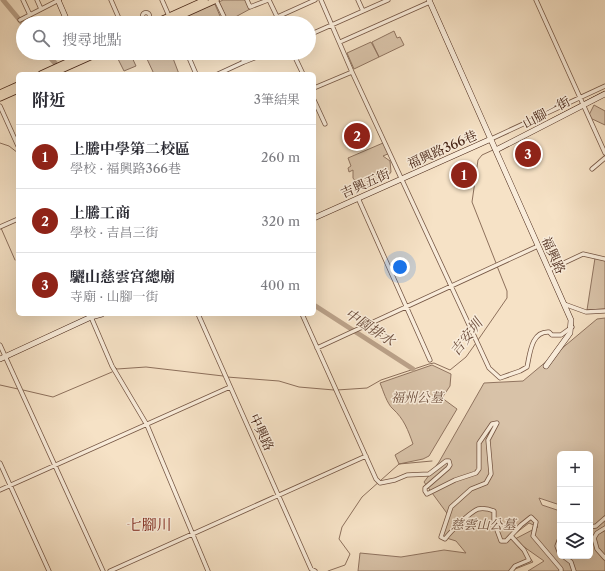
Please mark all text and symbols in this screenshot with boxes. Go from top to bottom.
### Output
search box [16,16,316,60]
icon: search [30,27,52,49]
text: 搜尋地點 [62,30,122,49]
text: 附近 [32,90,66,110]
text: 3筆結果 [254,91,300,107]
street label: 山腳一街 [519,93,573,131]
pin: 2 [344,121,370,151]
street label: 福興路366巷 [405,127,479,171]
text: 上騰中學第二校區 [70,139,190,158]
pin: 3 [515,139,541,169]
text: 1 [42,149,48,165]
text: 260 m [261,149,300,165]
text: 學校 · 福興路366巷 [70,160,181,176]
pin: 1 [451,160,477,190]
street label: 吉興五街 [338,165,392,201]
text: 上騰工商 [70,203,130,222]
text: 2 [41,213,49,229]
text: 320 m [262,213,300,229]
text: 學校 · 吉昌三街 [70,224,159,240]
street label: 福興路 [539,234,569,276]
your location [390,257,410,277]
text: 驪山慈雲宮總廟 [70,267,175,286]
text: 3 [41,277,49,293]
text: 400 m [260,277,300,293]
text: 寺廟 · 山腳一街 [70,288,159,304]
water label: 中園排水 [342,304,400,351]
water label: 吉安圳 [446,313,487,359]
park label: 福州公墓 [391,389,445,405]
street label: 中興路 [247,411,277,453]
map controls [557,451,593,559]
button: + [557,451,593,487]
button: − [557,487,593,523]
district label: 七腳川 [126,515,172,534]
park label: 慈雲山公墓 [450,516,517,532]
button: layers [557,523,593,559]

